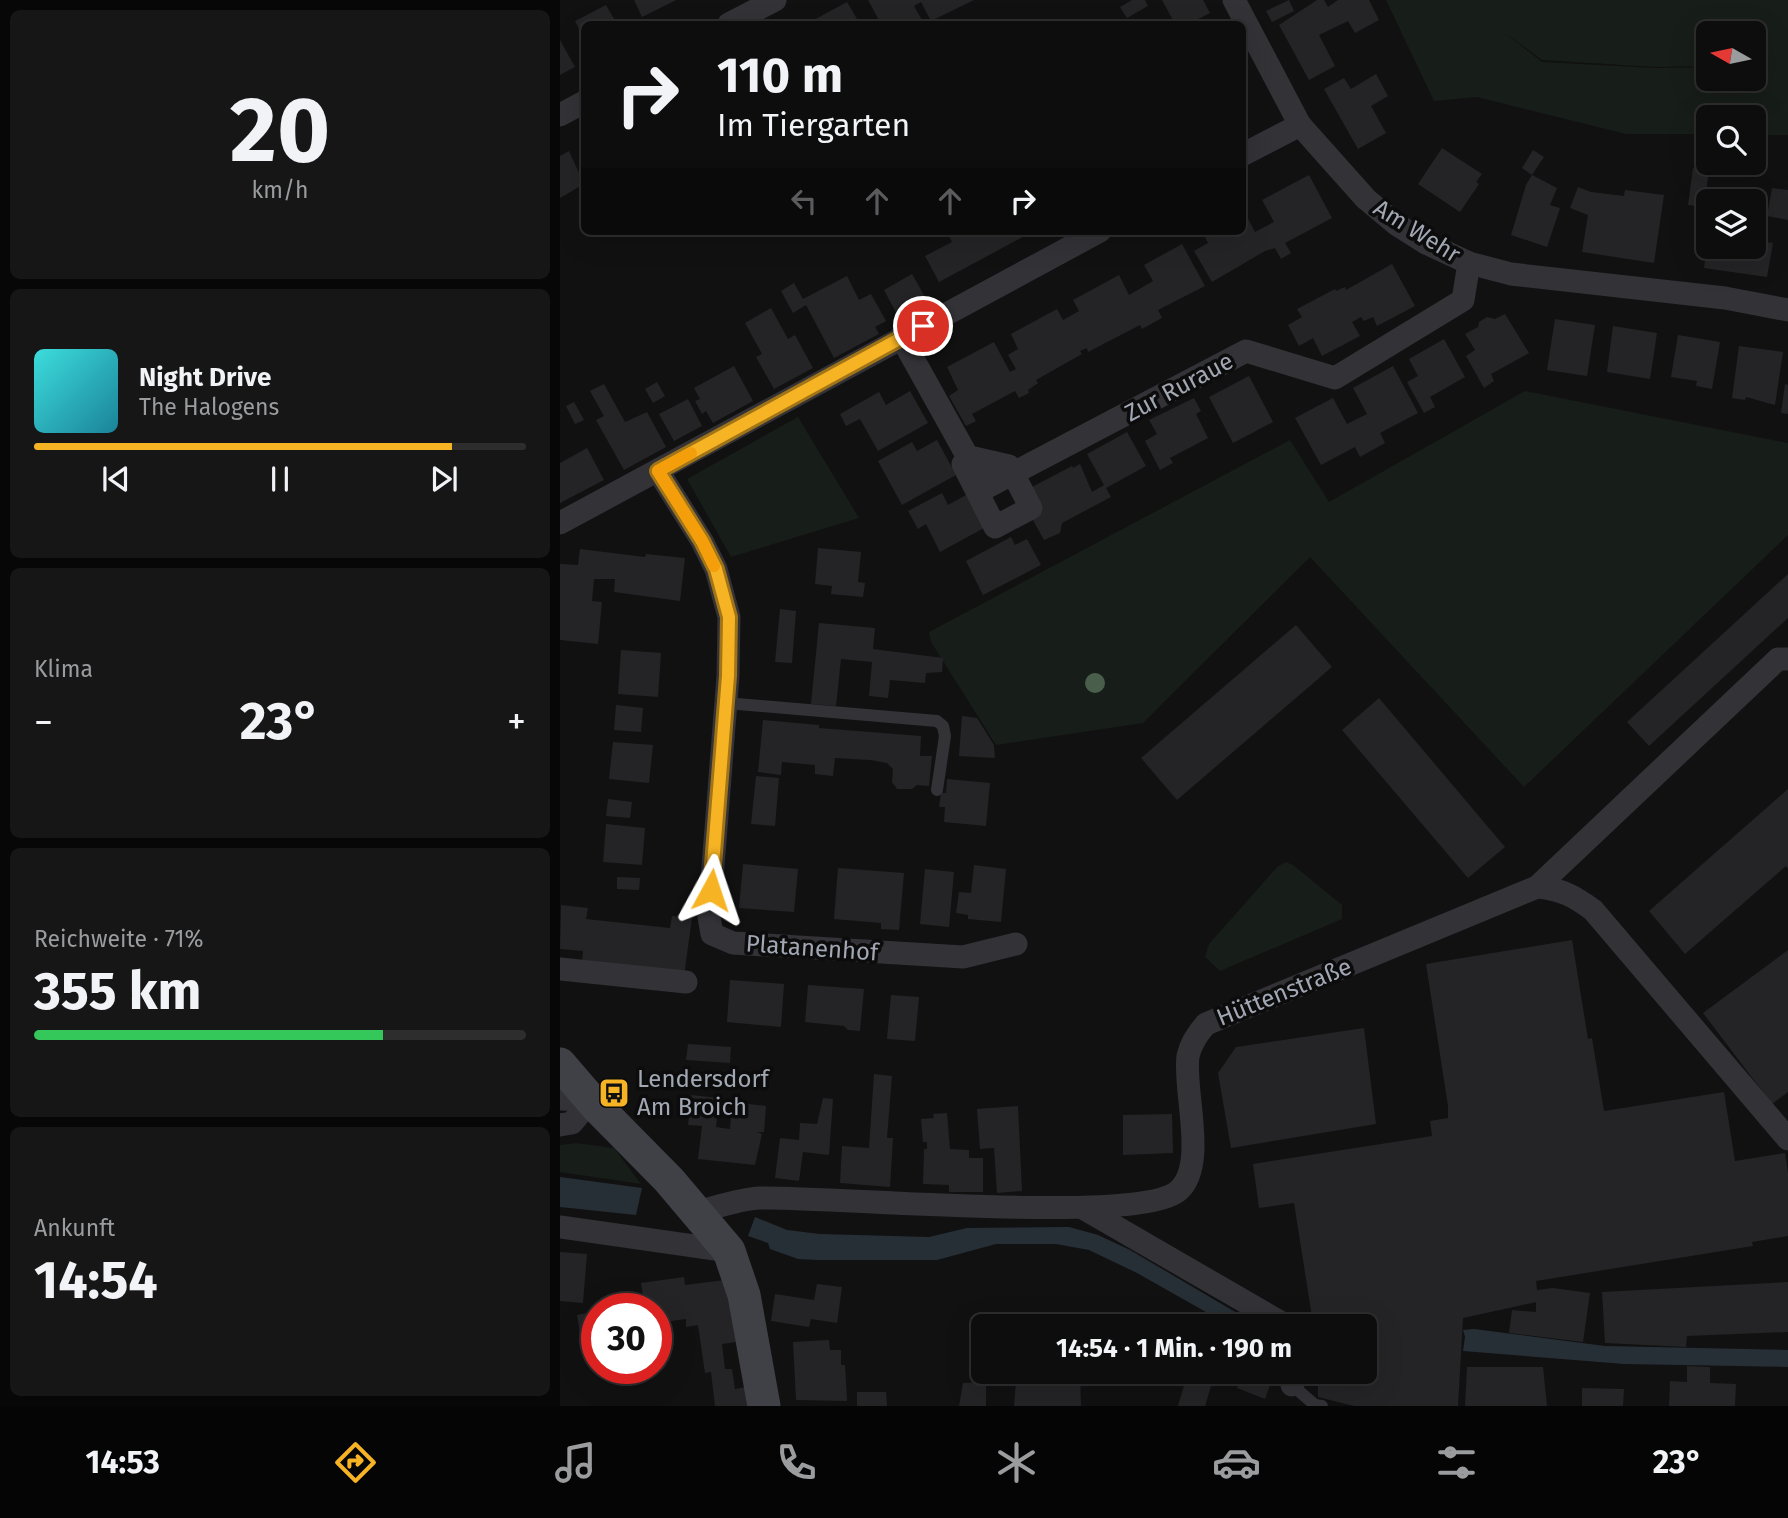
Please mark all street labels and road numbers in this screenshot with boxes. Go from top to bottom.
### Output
street label: Am Wehr [1369,194,1466,269]
street label: Zur Ruraue [1120,347,1238,427]
street label: Platanenhof [745,929,881,967]
street label: Hüttenstraße [1212,952,1356,1032]

